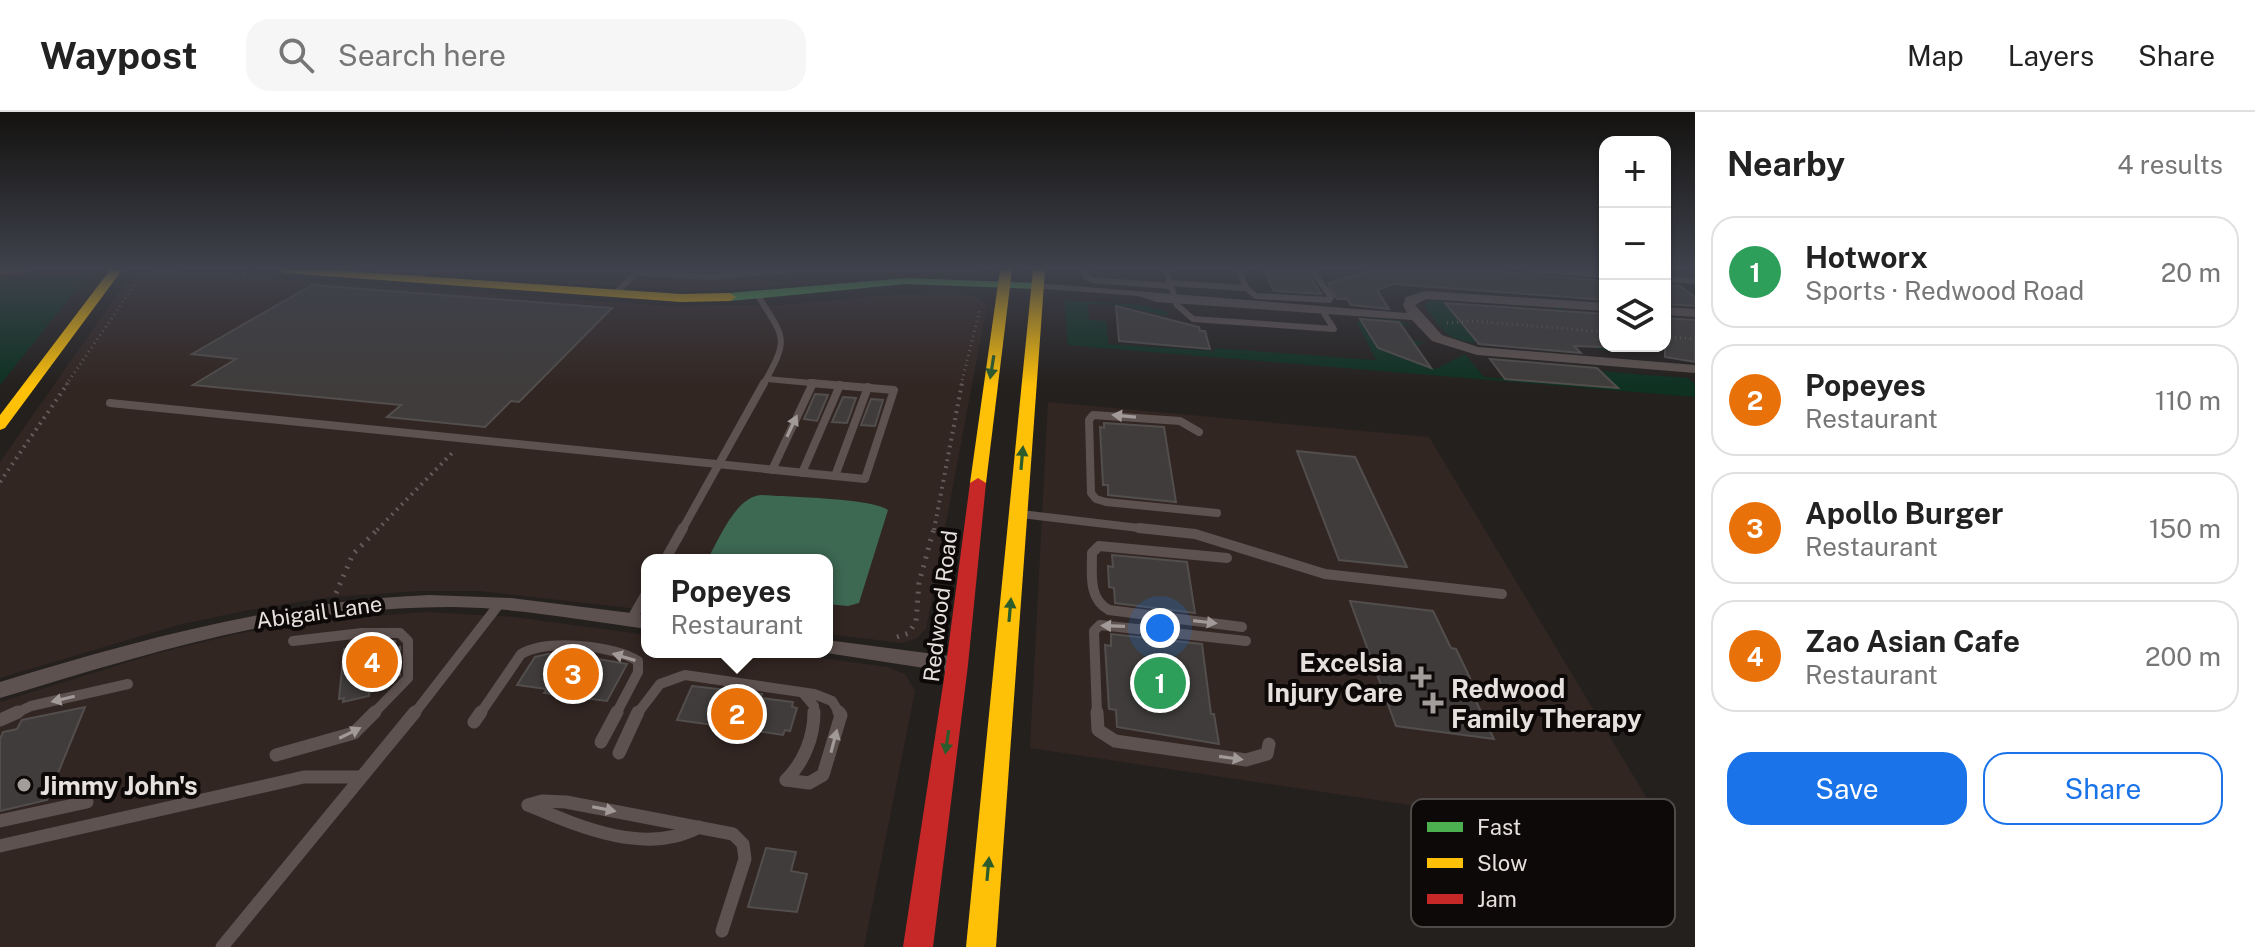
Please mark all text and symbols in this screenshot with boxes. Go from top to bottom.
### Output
search box [246,19,806,91]
text: Waypost [40,33,198,78]
icon: search [274,33,318,77]
text: Search here [338,37,506,73]
text: Map [1907,39,1964,72]
text: Layers [2008,39,2094,72]
text: Share [2138,39,2215,72]
map controls [1599,136,1671,352]
button: + [1599,136,1671,208]
text: Nearby [1727,144,1845,184]
text: 4 results [2117,149,2223,180]
button: − [1599,208,1671,280]
text: Hotworx [1805,239,1928,275]
text: 1 [1749,257,1761,288]
text: 20 m [2161,257,2221,288]
text: Sports · Redwood Road [1805,275,2084,306]
button: layers [1599,280,1671,352]
one-way arrow [985,355,998,380]
text: Popeyes [1805,367,1926,403]
text: 2 [1747,385,1763,416]
text: 110 m [2155,385,2221,416]
text: Restaurant [1805,403,1938,434]
one-way arrow [1111,409,1136,422]
one-way arrow [785,415,799,438]
one-way arrow [1016,446,1029,471]
text: Apollo Burger [1805,495,2003,531]
text: 3 [1746,513,1764,544]
text: 150 m [2149,513,2221,544]
street label: Redwood Road [918,529,962,683]
text: Restaurant [1805,531,1938,562]
popup [641,554,833,658]
text: Popeyes [671,573,791,609]
street label: Abigail Lane [254,590,384,634]
one-way arrow [1003,597,1016,622]
your location [1140,608,1180,648]
text: Restaurant [671,609,803,640]
one-way arrow [1193,616,1218,629]
one-way arrow [1100,619,1125,632]
text: Zao Asian Cafe [1805,623,2020,659]
pin: 4 [346,632,398,692]
text: 4 [1746,641,1764,672]
text: 200 m [2145,641,2221,672]
pin: 3 [547,644,599,704]
place label: Excelsia Injury Care [1266,647,1403,708]
one-way arrow [612,650,636,663]
pin: 1 [1134,653,1186,713]
text: Restaurant [1805,659,1938,690]
marker: Excelsia Injury Care [1410,666,1432,688]
place label: Redwood Family Therapy [1451,673,1642,734]
pin: 2 [711,684,763,744]
marker: Redwood Family Therapy [1422,692,1444,714]
one-way arrow [50,693,75,706]
one-way arrow [339,727,362,740]
one-way arrow [828,729,841,753]
one-way arrow [940,730,953,755]
one-way arrow [1219,752,1244,765]
button: Save [1727,752,1967,825]
button: Share [1983,752,2223,825]
place label: Jimmy John's [40,770,198,801]
marker: Jimmy John's [15,776,33,794]
legend [1411,799,1675,927]
one-way arrow [592,803,617,815]
text: Fast [1477,814,1521,840]
text: Slow [1477,850,1527,876]
one-way arrow [981,856,994,881]
text: Jam [1477,886,1517,912]

